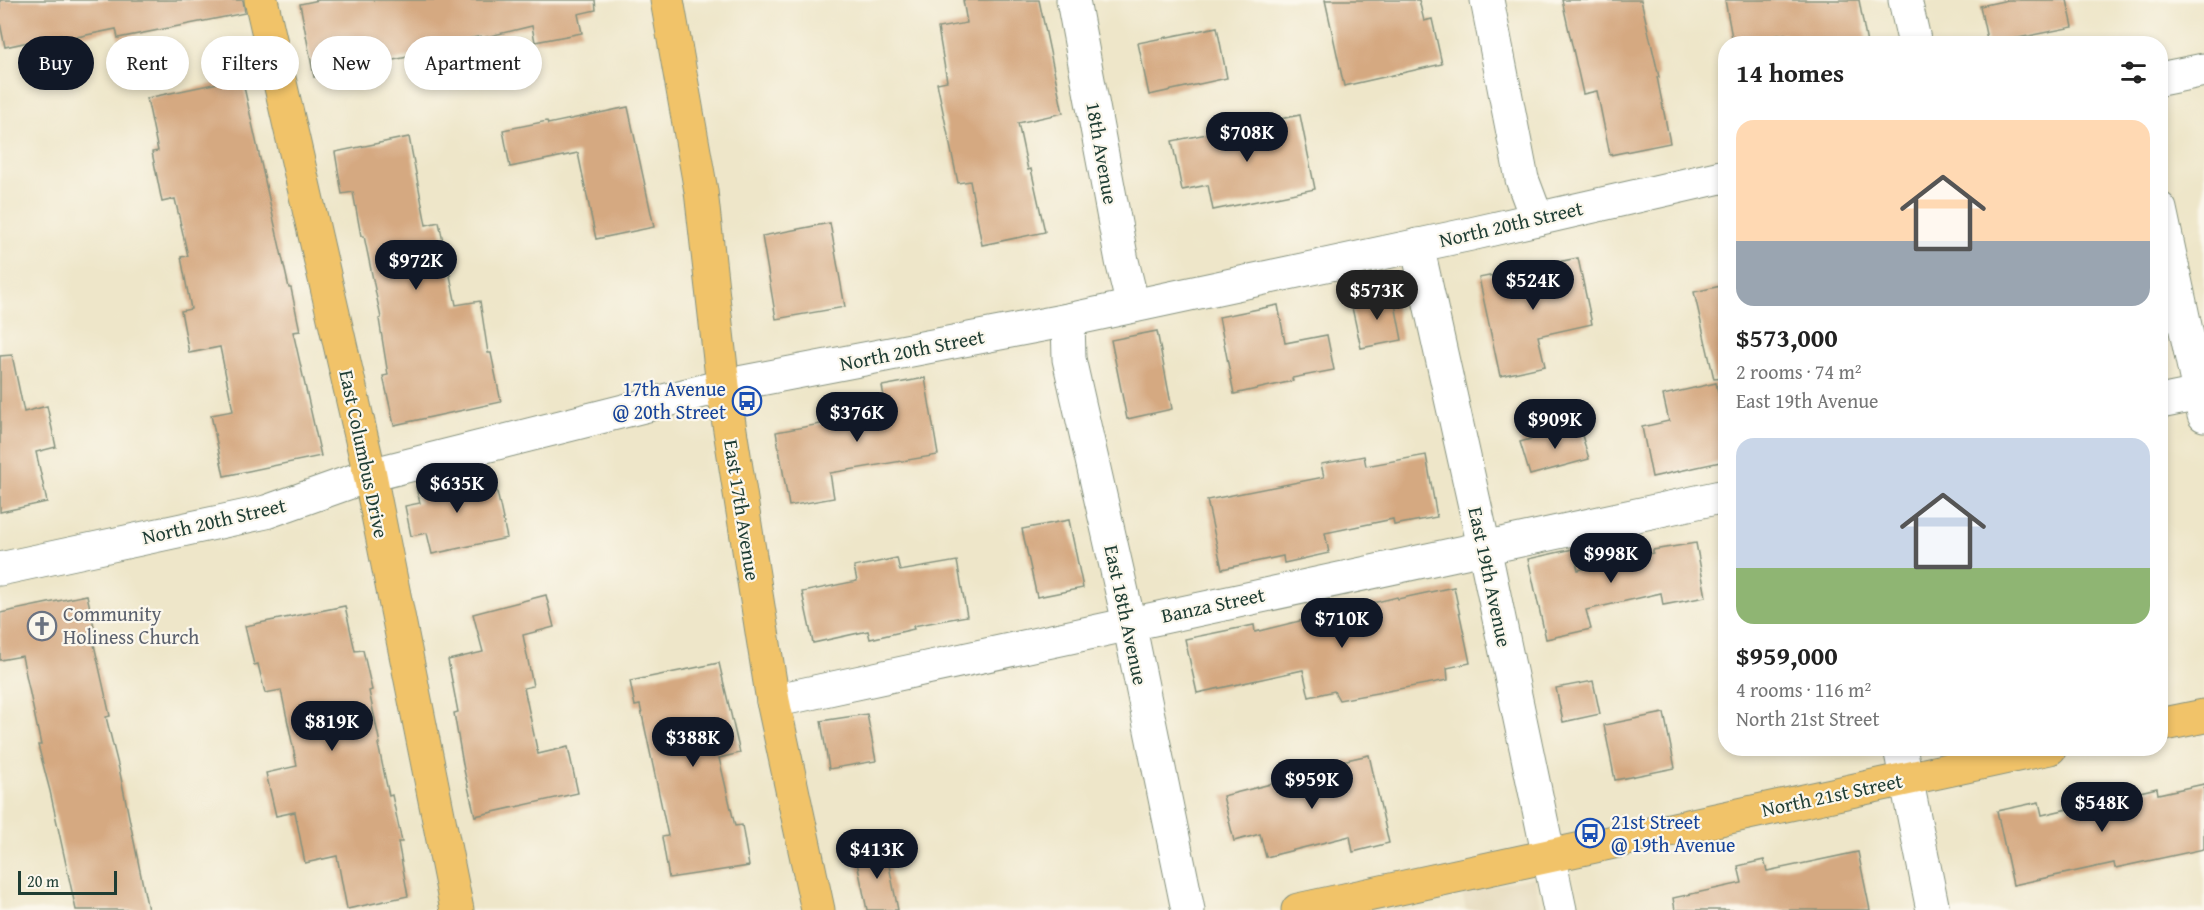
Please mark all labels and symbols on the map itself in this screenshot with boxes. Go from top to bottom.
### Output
street label: 18th Avenue [1079,99,1126,206]
pin: $708K [1205,112,1289,163]
street label: North 20th Street [1436,193,1586,254]
pin: $972K [374,240,458,291]
pin: $524K [1491,260,1575,311]
pin: $573K [1335,270,1419,321]
street label: North 20th Street [837,321,987,378]
street label: East Columbus Drive [333,367,396,541]
place label: 17th Avenue @ 20th Street [612,374,726,426]
bus stop icon: 17th Avenue @ 20th Street [731,385,763,417]
pin: $376K [815,392,899,443]
pin: $909K [1513,399,1597,450]
street label: East 17th Avenue [717,437,768,583]
pin: $635K [415,463,499,514]
street label: North 20th Street [139,490,289,551]
street label: East 19th Avenue [1462,504,1519,650]
pin: $998K [1569,533,1653,584]
street label: East 18th Avenue [1098,542,1155,688]
street label: Banza Street [1158,579,1267,630]
pin: $710K [1300,598,1384,649]
place label: Community Holiness Church [63,599,199,651]
church icon: Community Holiness Church [26,610,58,642]
pin: $819K [290,701,374,752]
pin: $388K [651,717,735,768]
pin: $959K [1270,759,1354,810]
street label: North 21st Street [1759,765,1905,824]
pin: $548K [2060,782,2144,833]
place label: 21st Street @ 19th Avenue [1611,807,1735,859]
bus stop icon: 21st Street @ 19th Avenue [1574,817,1606,849]
pin: $413K [835,829,919,880]
scale bar [18,868,117,896]

